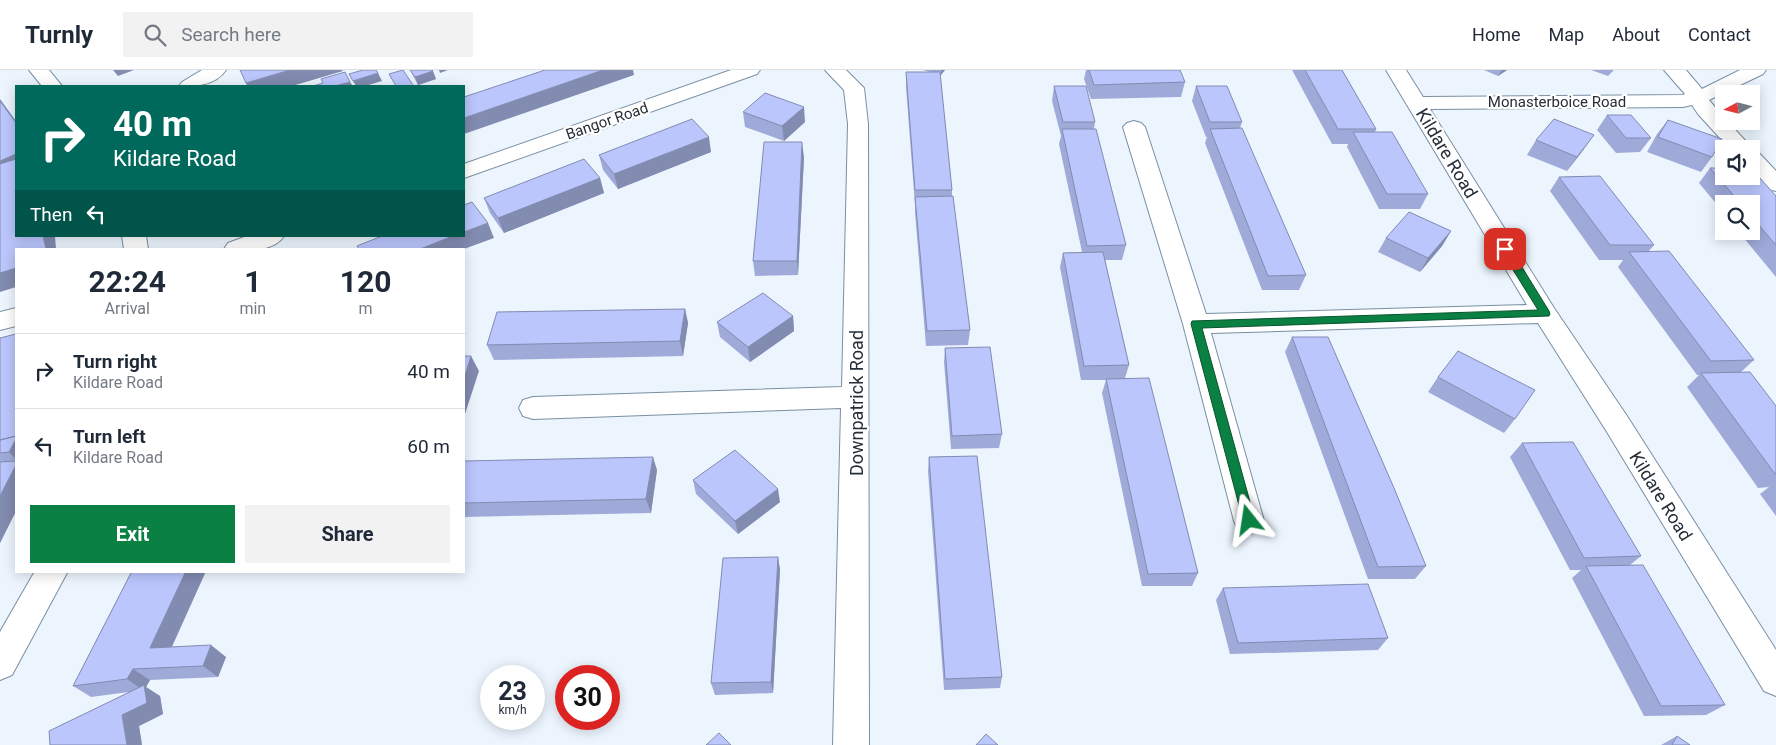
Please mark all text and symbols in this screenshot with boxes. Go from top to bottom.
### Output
search box [123,12,473,57]
text: Turnly [25,21,93,49]
icon: search [141,21,169,49]
text: Search here [181,23,281,46]
text: Home [1472,24,1521,45]
text: Map [1549,24,1584,45]
text: About [1612,24,1660,45]
text: Contact [1688,24,1751,45]
north arrow [1715,85,1760,130]
map controls [1715,85,1760,240]
street label: Monasterboice Road [1488,93,1626,111]
street label: Bangor Road [563,98,651,144]
text: 40 m [113,104,192,145]
street label: Kildare Road [1412,104,1482,202]
icon: right [30,105,95,170]
button: sound [1715,140,1760,185]
text: Kildare Road [113,146,237,171]
button: search [1715,195,1760,240]
icon: left [82,200,110,228]
text: Then [30,203,72,226]
pin [1484,228,1526,270]
icon: arrive [1491,235,1519,263]
text: 22:24 [89,264,166,299]
text: 1 [244,264,261,299]
text: 120 [340,264,391,299]
text: Arrival [105,299,150,318]
text: min [239,299,266,318]
text: m [359,299,373,318]
street label: Downpatrick Road [846,330,867,476]
text: Turn right [73,350,157,373]
icon: right [30,357,58,385]
text: 40 m [407,360,450,383]
text: Kildare Road [73,373,163,392]
text: Turn left [73,425,146,448]
icon: left [30,432,58,460]
text: 60 m [407,435,450,458]
text: Kildare Road [73,448,163,467]
street label: Kildare Road [1625,448,1697,544]
position arrow [1222,493,1274,545]
button: Exit [30,505,235,563]
button: Share [245,505,450,563]
speed limit sign: 30 [555,665,620,730]
text: 23 [498,677,527,706]
text: km/h [498,703,527,717]

